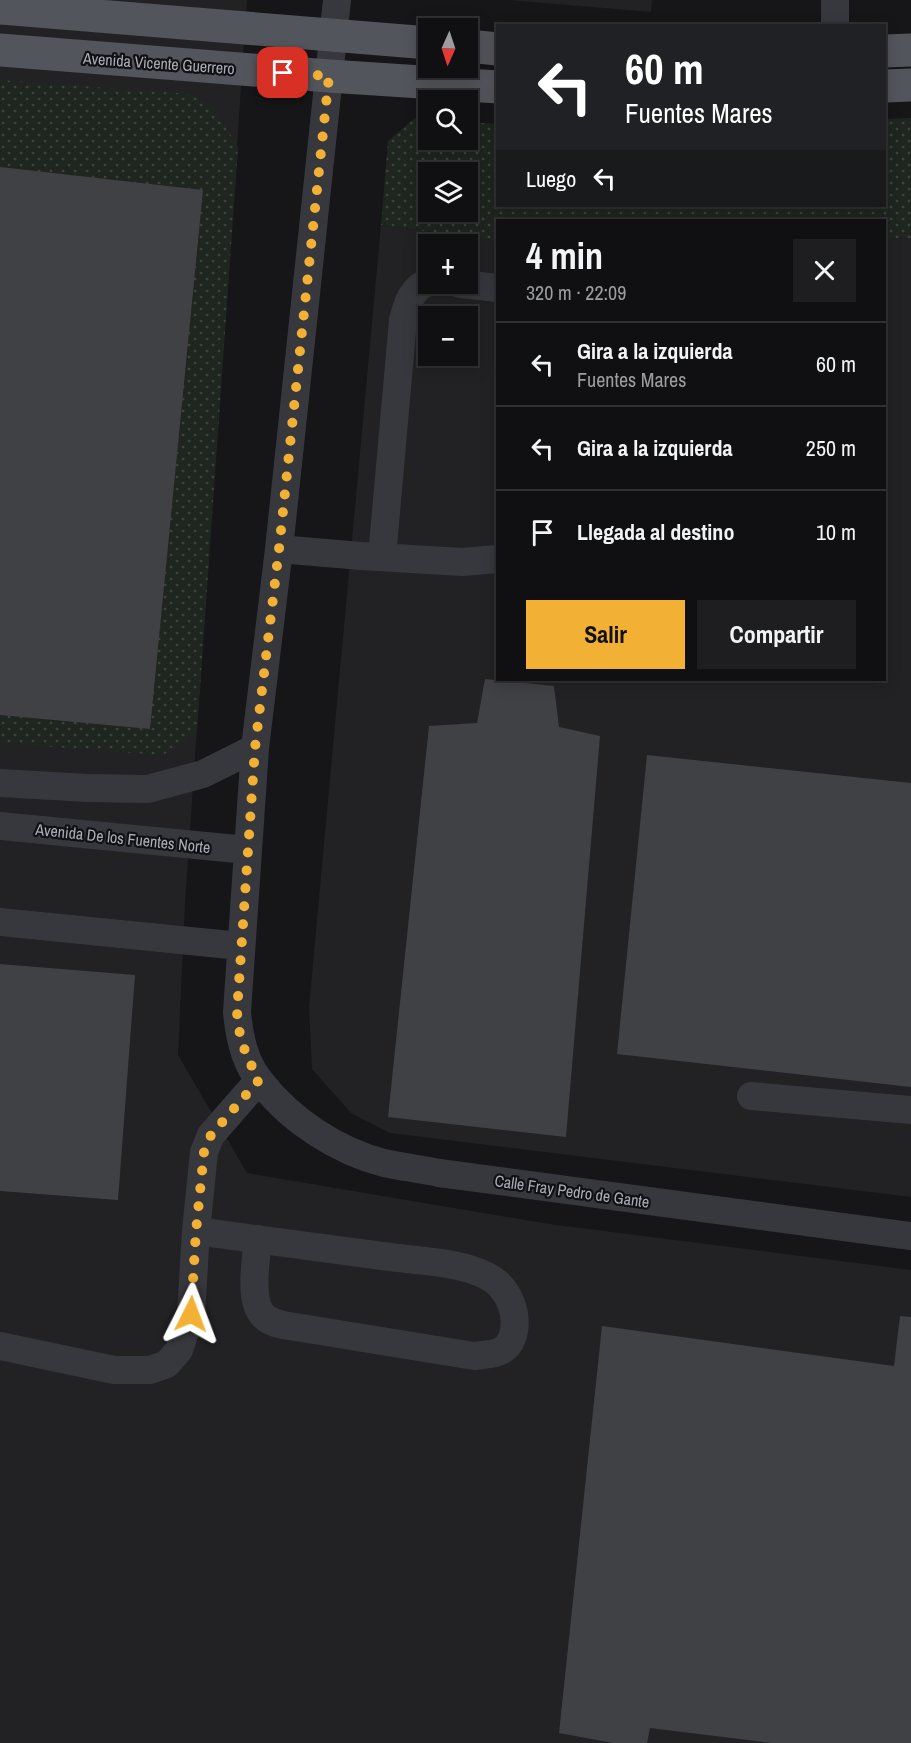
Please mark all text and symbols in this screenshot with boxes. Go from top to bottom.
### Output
north arrow [418,18,478,78]
map controls [418,18,478,366]
text: 60 m [625,41,704,97]
street label: Avenida Vicente Guerrero [81,47,236,79]
pin [257,47,308,98]
icon: left [526,48,604,126]
icon: arrive [266,56,299,89]
button: search [418,90,478,150]
text: Fuentes Mares [625,95,773,131]
button: layers [418,162,478,222]
icon: left [588,162,621,195]
text: Luego [526,164,576,194]
text: 4 min [526,232,603,280]
button: + [418,234,478,294]
button: close [793,239,856,302]
text: 320 m · 22:09 [526,279,626,306]
button: − [418,306,478,366]
text: Gira a la izquierda [577,336,732,366]
icon: left [526,348,559,381]
text: 60 m [816,349,856,379]
text: Fuentes Mares [577,366,686,393]
icon: left [526,432,559,465]
text: Gira a la izquierda [577,433,732,463]
text: 250 m [806,433,856,463]
icon: arrive [526,516,559,549]
text: Llegada al destino [577,517,734,547]
text: 10 m [816,517,856,547]
button: Salir [526,600,685,669]
button: Compartir [697,600,856,669]
street label: Avenida De los Fuentes Norte [34,818,211,858]
street label: Calle Fray Pedro de Gante [493,1169,651,1213]
position arrow [159,1282,223,1346]

